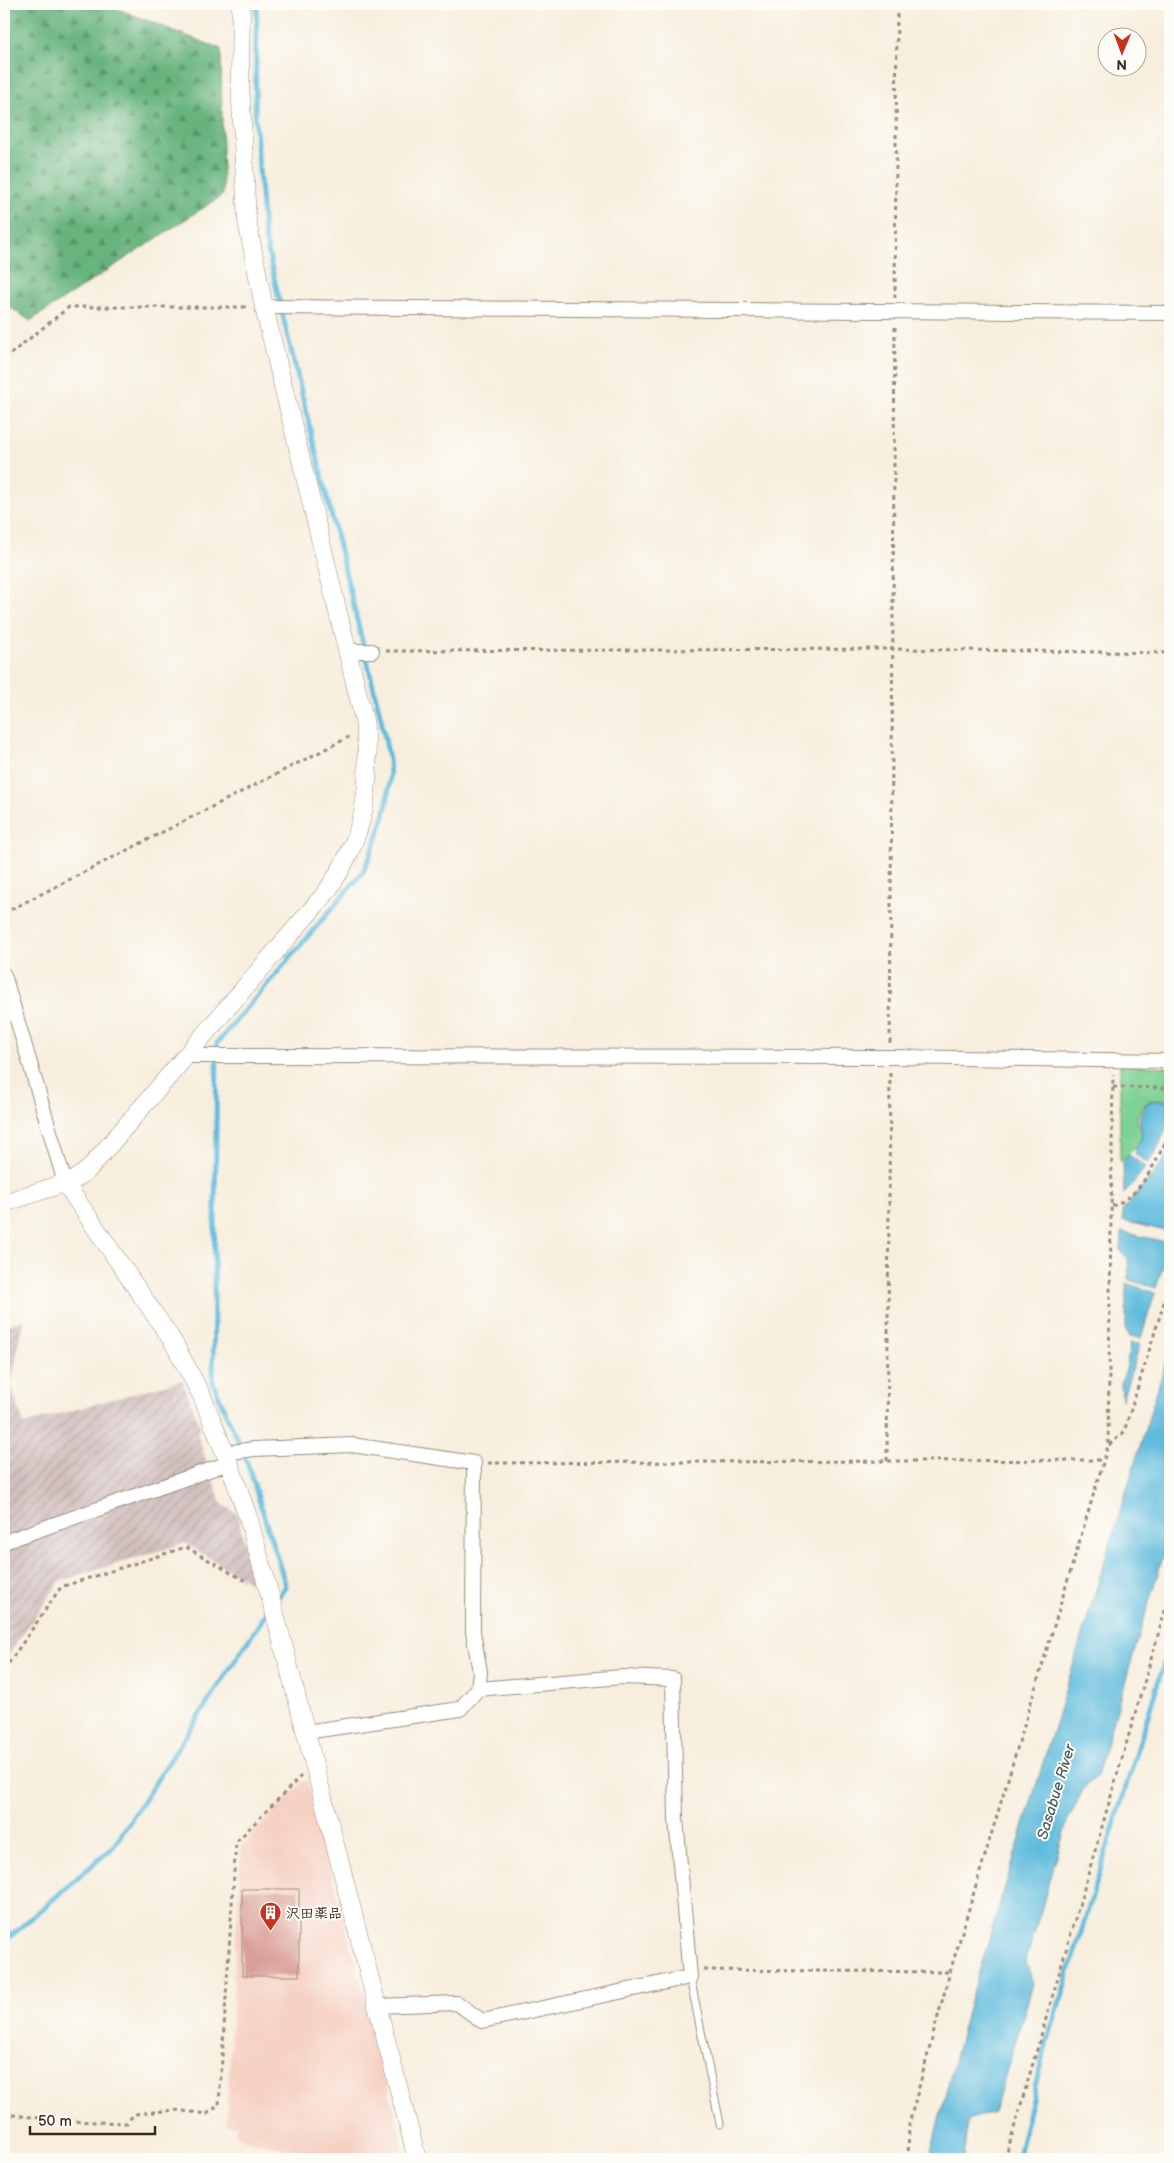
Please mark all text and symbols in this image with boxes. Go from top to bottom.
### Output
north arrow [1096,28,1146,78]
text: N [1116,56,1127,73]
water label: Sasabue River [1033,1741,1080,1842]
building icon: 沢田薬品 [258,1901,282,1932]
place label: 沢田薬品 [286,1905,342,1922]
scale bar [30,2103,155,2135]
text: 50 m [38,2112,72,2131]

